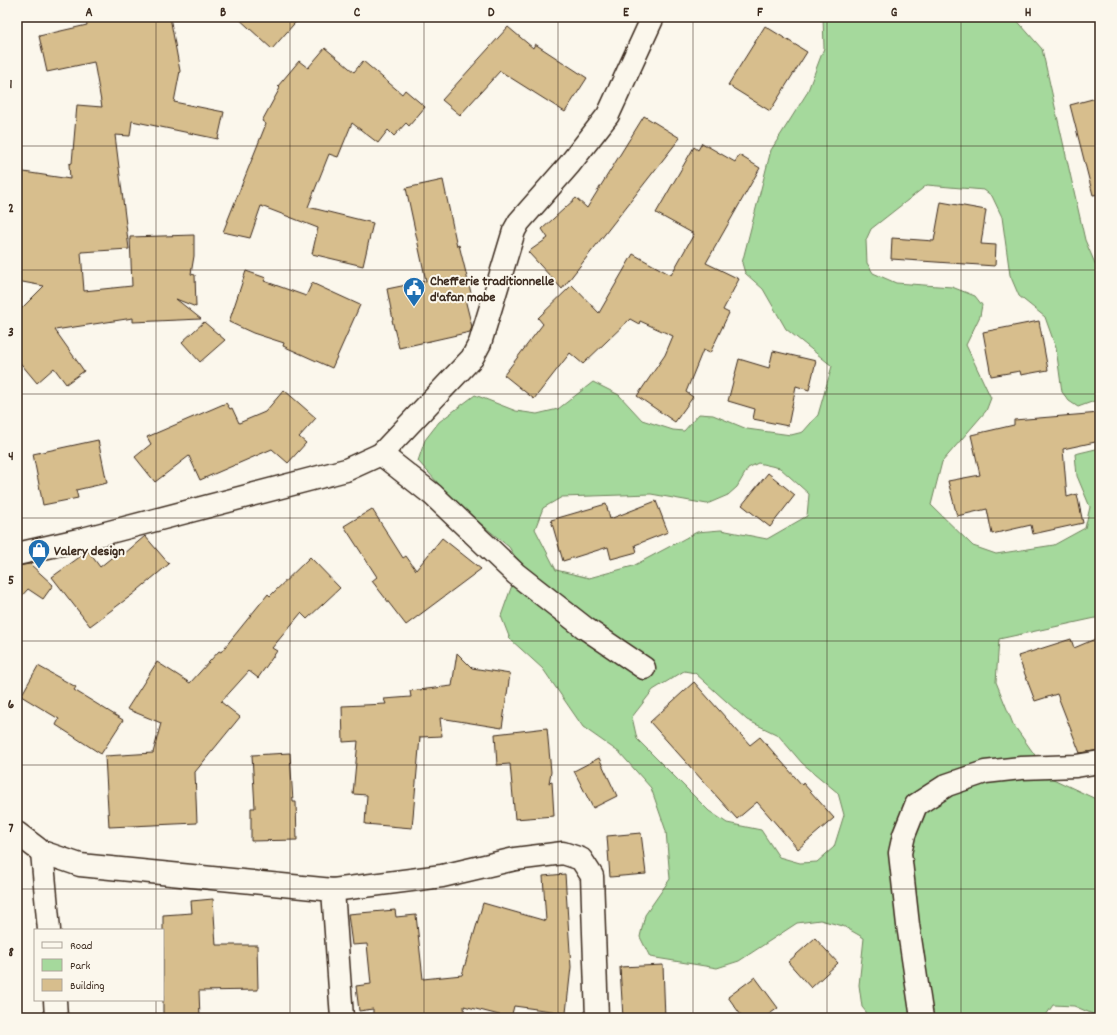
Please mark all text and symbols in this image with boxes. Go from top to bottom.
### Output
text: A [85,4,93,23]
text: B [220,4,226,23]
text: C [354,4,361,23]
text: D [488,4,495,23]
text: E [623,4,630,23]
text: F [757,4,763,23]
text: G [891,4,898,23]
text: H [1025,4,1032,23]
text: 1 [10,76,13,95]
text: 2 [8,200,14,219]
place label: Chefferie traditionnelle d'afan mabe [430,272,554,308]
public building icon: Chefferie traditionnelle d'afan mabe [401,275,427,308]
text: 3 [8,324,14,343]
text: 4 [8,448,14,467]
shop icon: Valery design [26,537,52,570]
place label: Valery design [54,542,125,562]
text: 5 [8,572,14,591]
text: 6 [8,696,15,715]
text: 7 [9,820,14,839]
legend [34,929,164,1001]
text: Road [70,938,92,955]
text: 8 [8,944,14,963]
text: Park [70,958,91,975]
text: Building [70,978,105,995]

